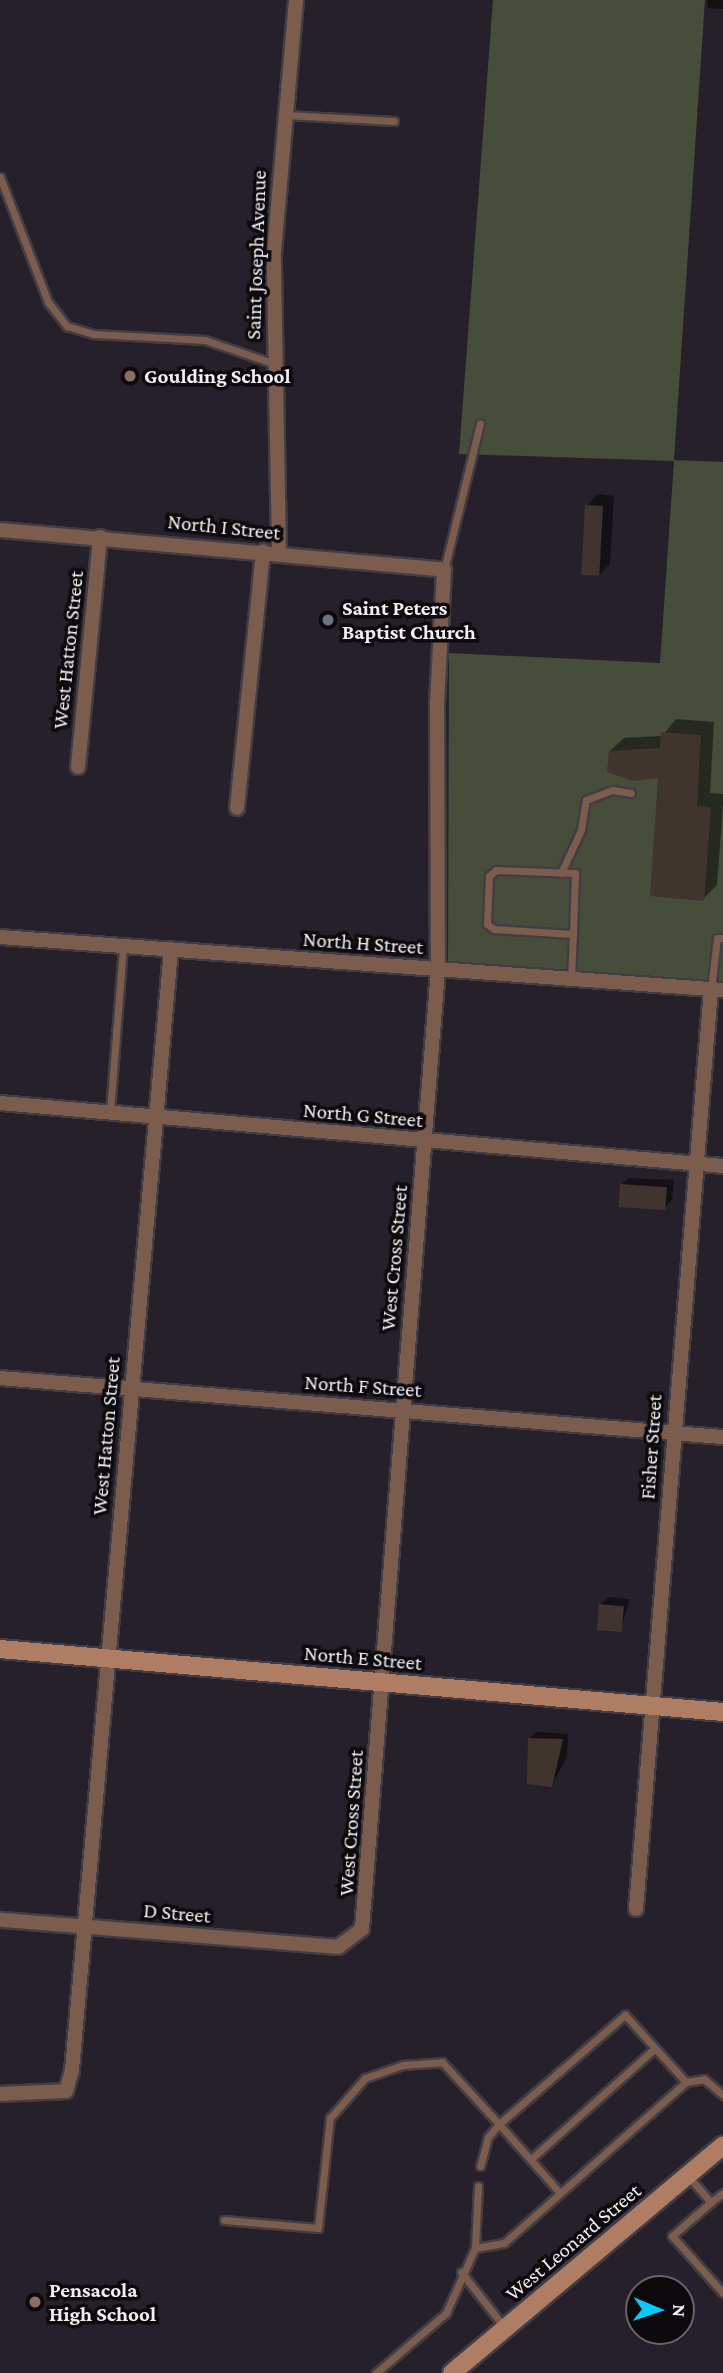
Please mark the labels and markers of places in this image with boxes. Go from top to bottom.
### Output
place label: Goulding School [144,363,291,389]
marker: Goulding School [122,368,138,384]
place label: Saint Peters Baptist Church [342,595,476,645]
marker: Saint Peters Baptist Church [320,612,336,628]
place label: Pensacola High School [49,2277,156,2327]
marker: Pensacola High School [27,2294,43,2310]

